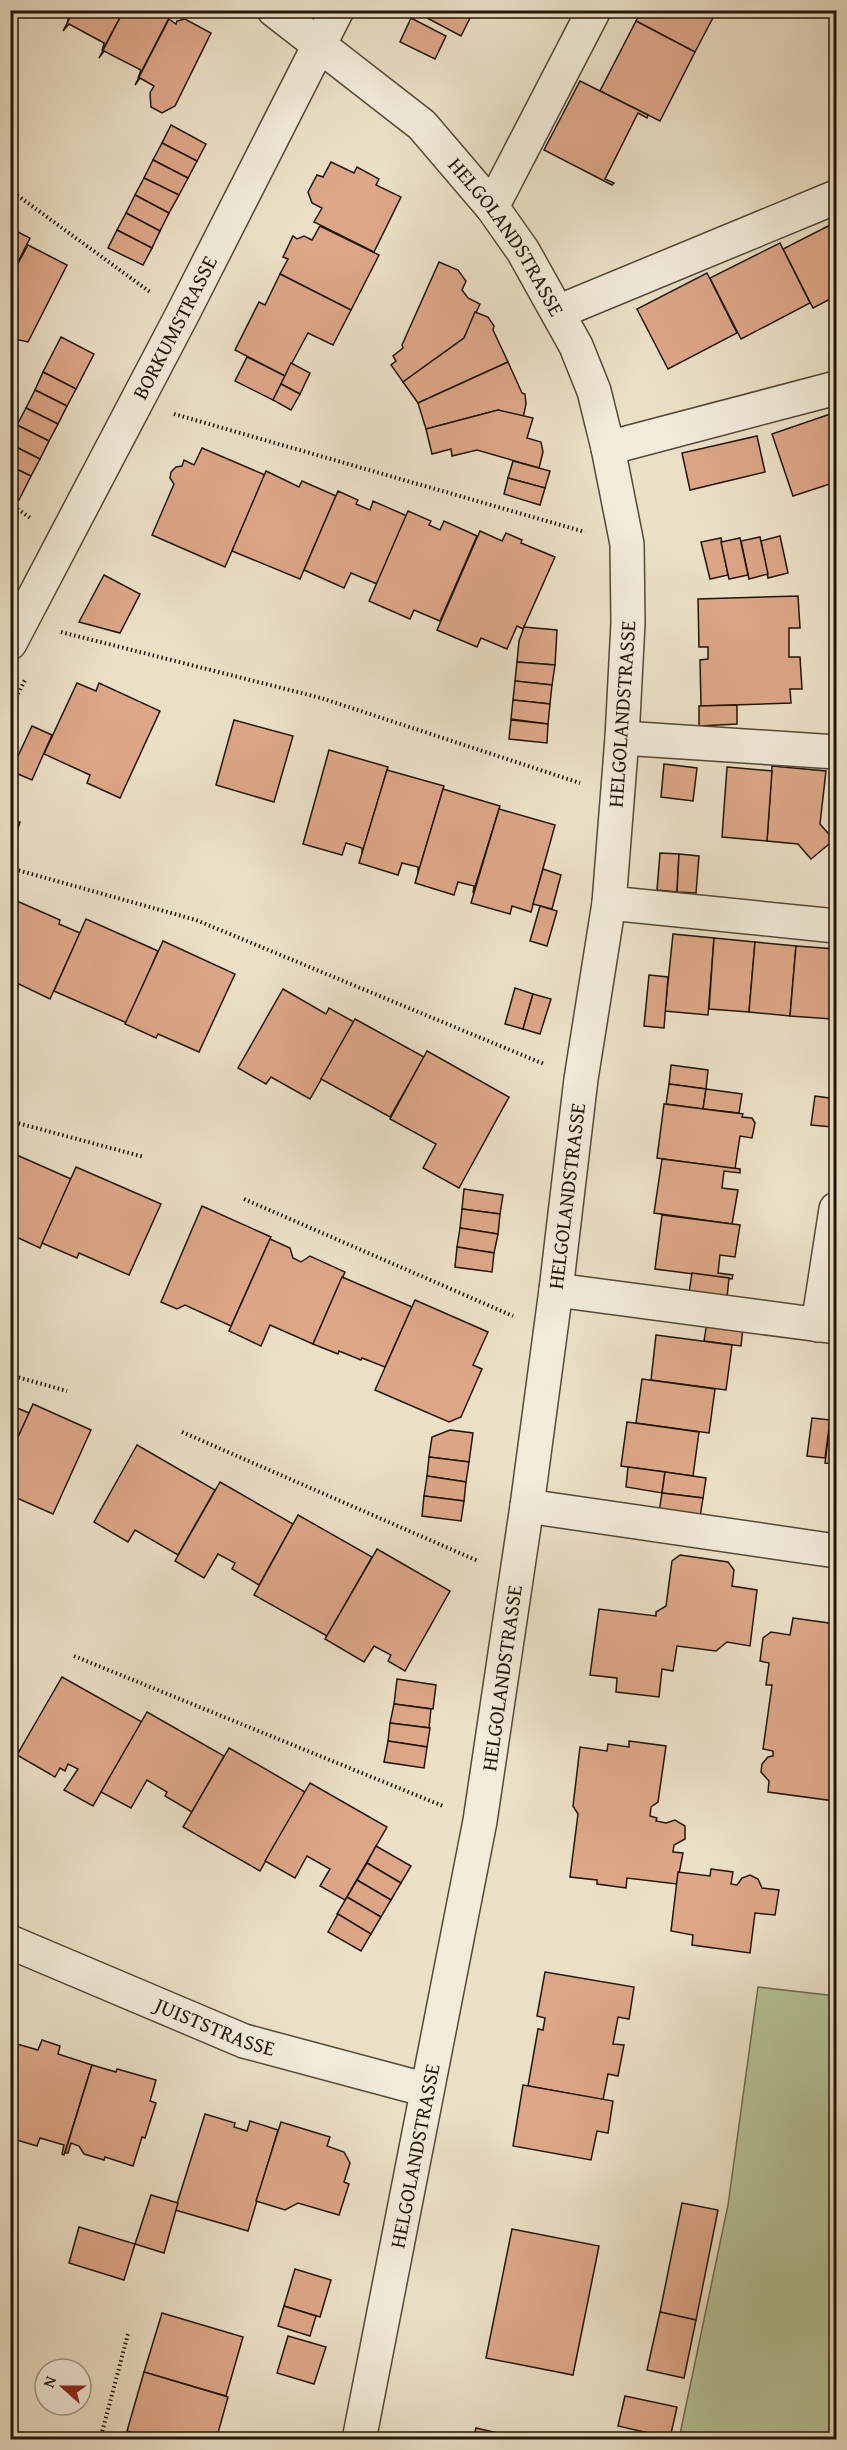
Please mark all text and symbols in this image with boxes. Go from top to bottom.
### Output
street label: HELGOLANDSTRASSE [441,150,573,322]
street label: BORKUMSTRASSE [124,250,225,405]
street label: HELGOLANDSTRASSE [600,619,644,808]
street label: HELGOLANDSTRASSE [540,1101,593,1291]
street label: HELGOLANDSTRASSE [473,1583,530,1773]
street label: JUISTSTRASSE [147,1988,279,2064]
street label: HELGOLANDSTRASSE [381,2061,448,2251]
north arrow [33,2357,93,2417]
text: N [36,2372,62,2391]

